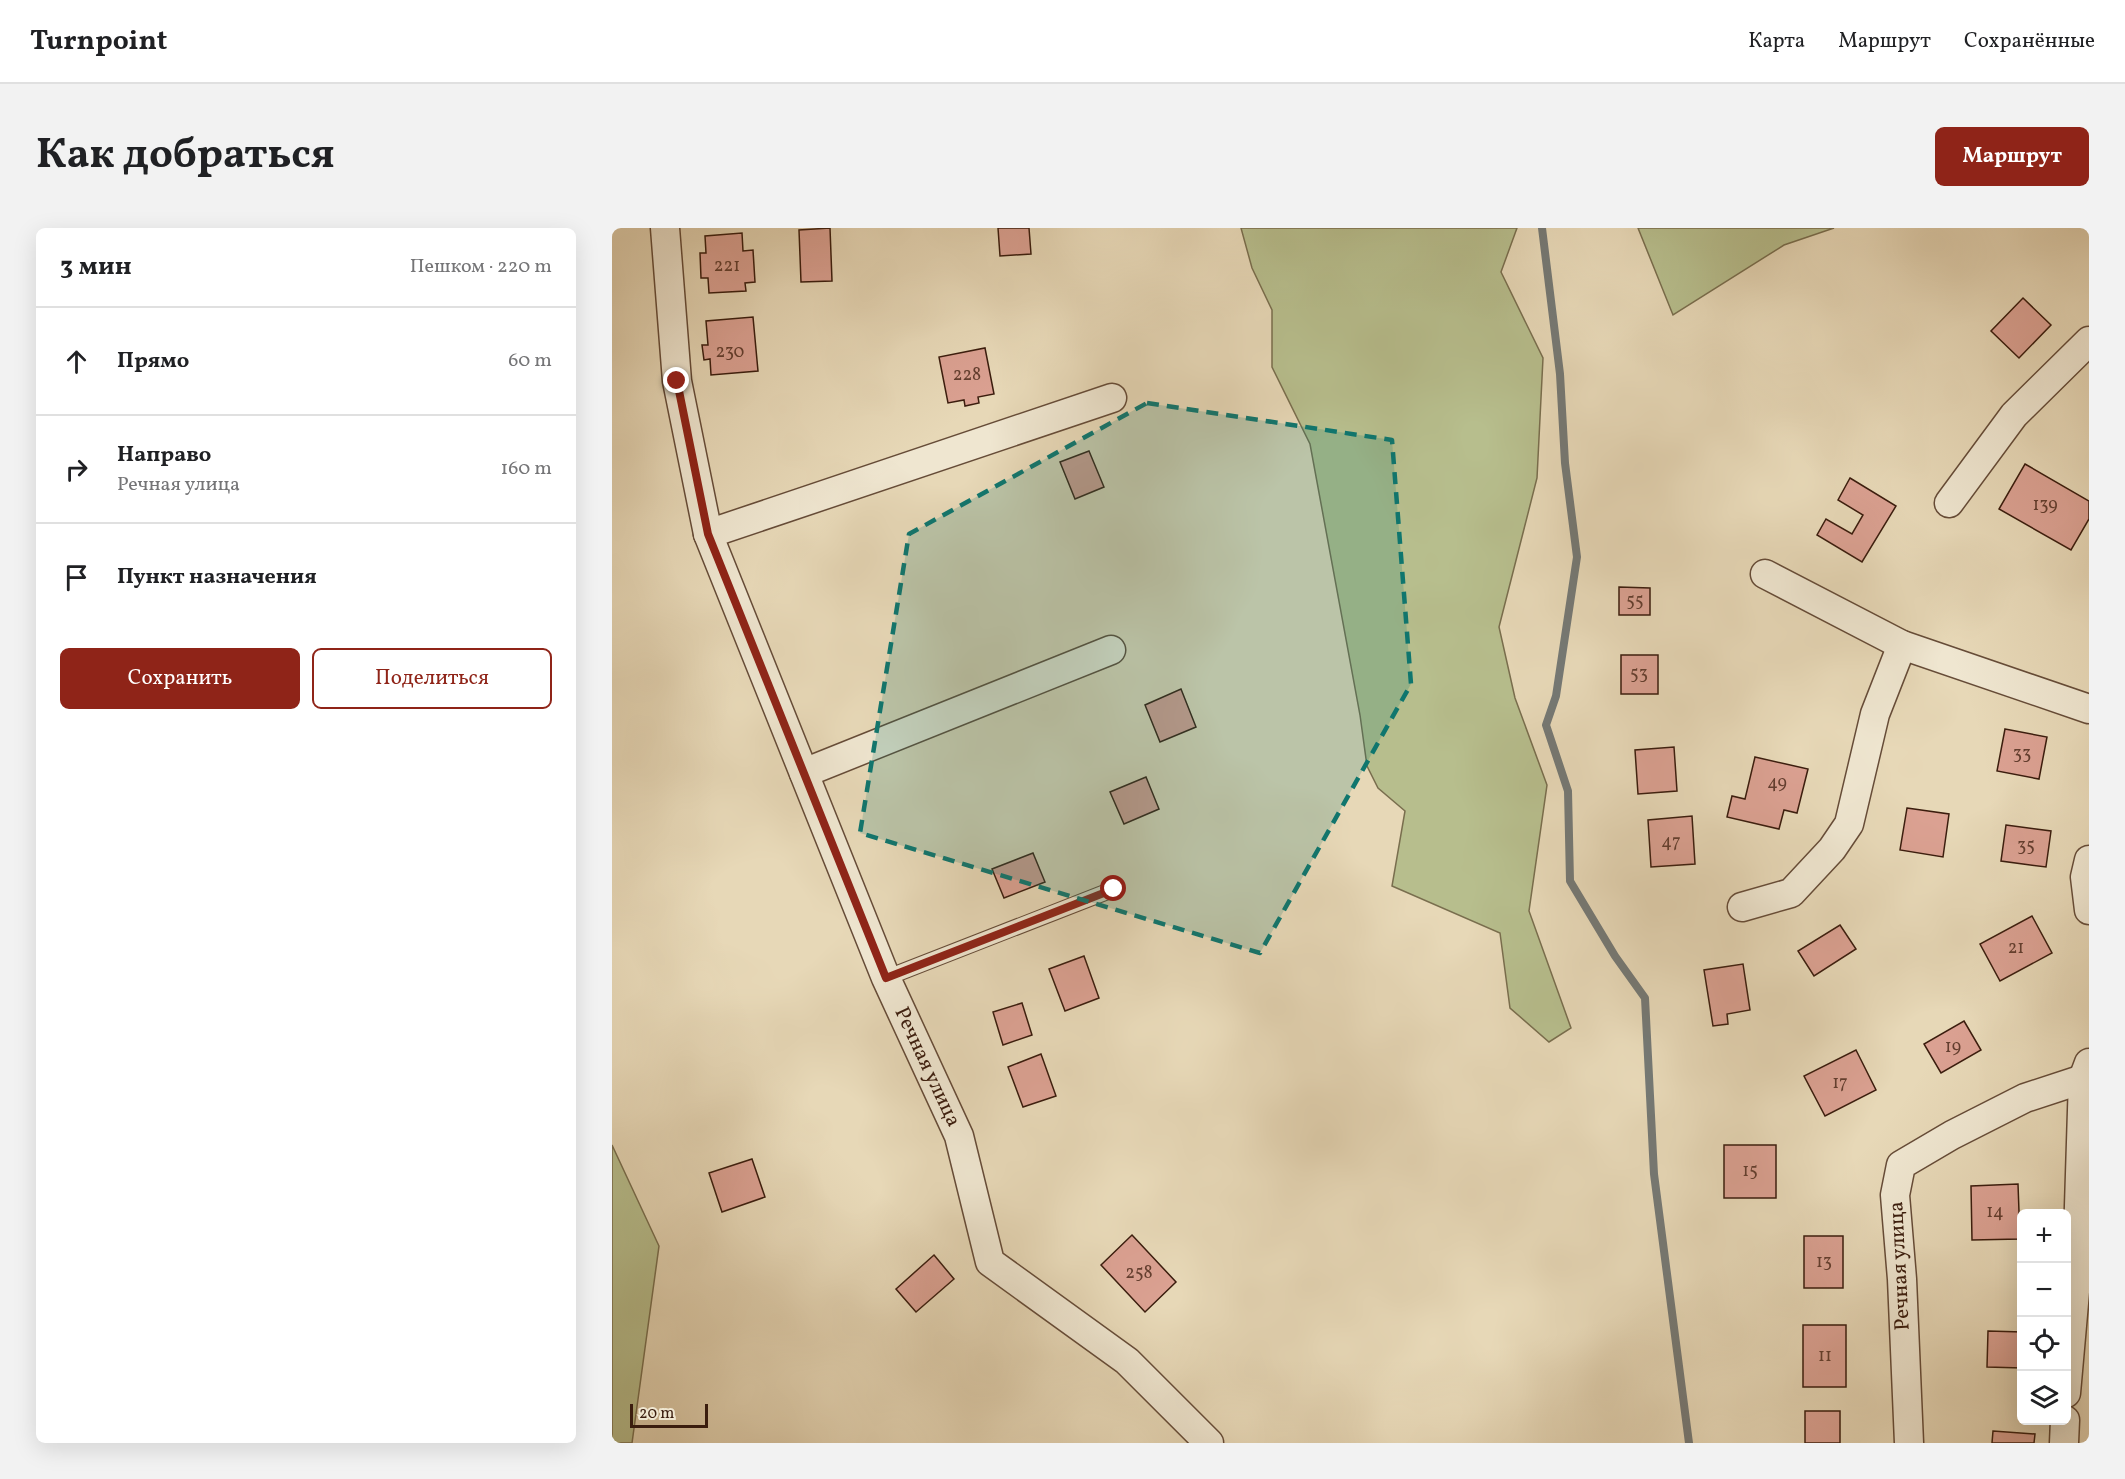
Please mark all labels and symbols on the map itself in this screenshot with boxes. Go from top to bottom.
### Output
house number: 221 [714,254,740,279]
house number: 230 [716,340,745,365]
house number: 228 [953,363,981,388]
route end [663,367,689,393]
house number: 139 [2032,493,2058,518]
house number: 55 [1626,589,1644,614]
house number: 53 [1630,662,1648,687]
house number: 33 [2013,742,2031,767]
house number: 49 [1767,771,1787,796]
house number: 47 [1661,830,1681,855]
house number: 35 [2017,834,2035,859]
route start [1100,875,1126,901]
house number: 21 [2008,936,2024,961]
street label: Речная улица [887,1002,967,1132]
house number: 19 [1945,1035,1961,1060]
house number: 17 [1832,1071,1848,1096]
house number: 15 [1742,1159,1758,1184]
house number: 14 [1986,1200,2004,1225]
street label: Речная улица [1882,1201,1918,1331]
house number: 13 [1816,1250,1832,1275]
house number: 258 [1125,1261,1153,1286]
house number: 11 [1818,1344,1832,1369]
scale bar [630,1401,708,1428]

